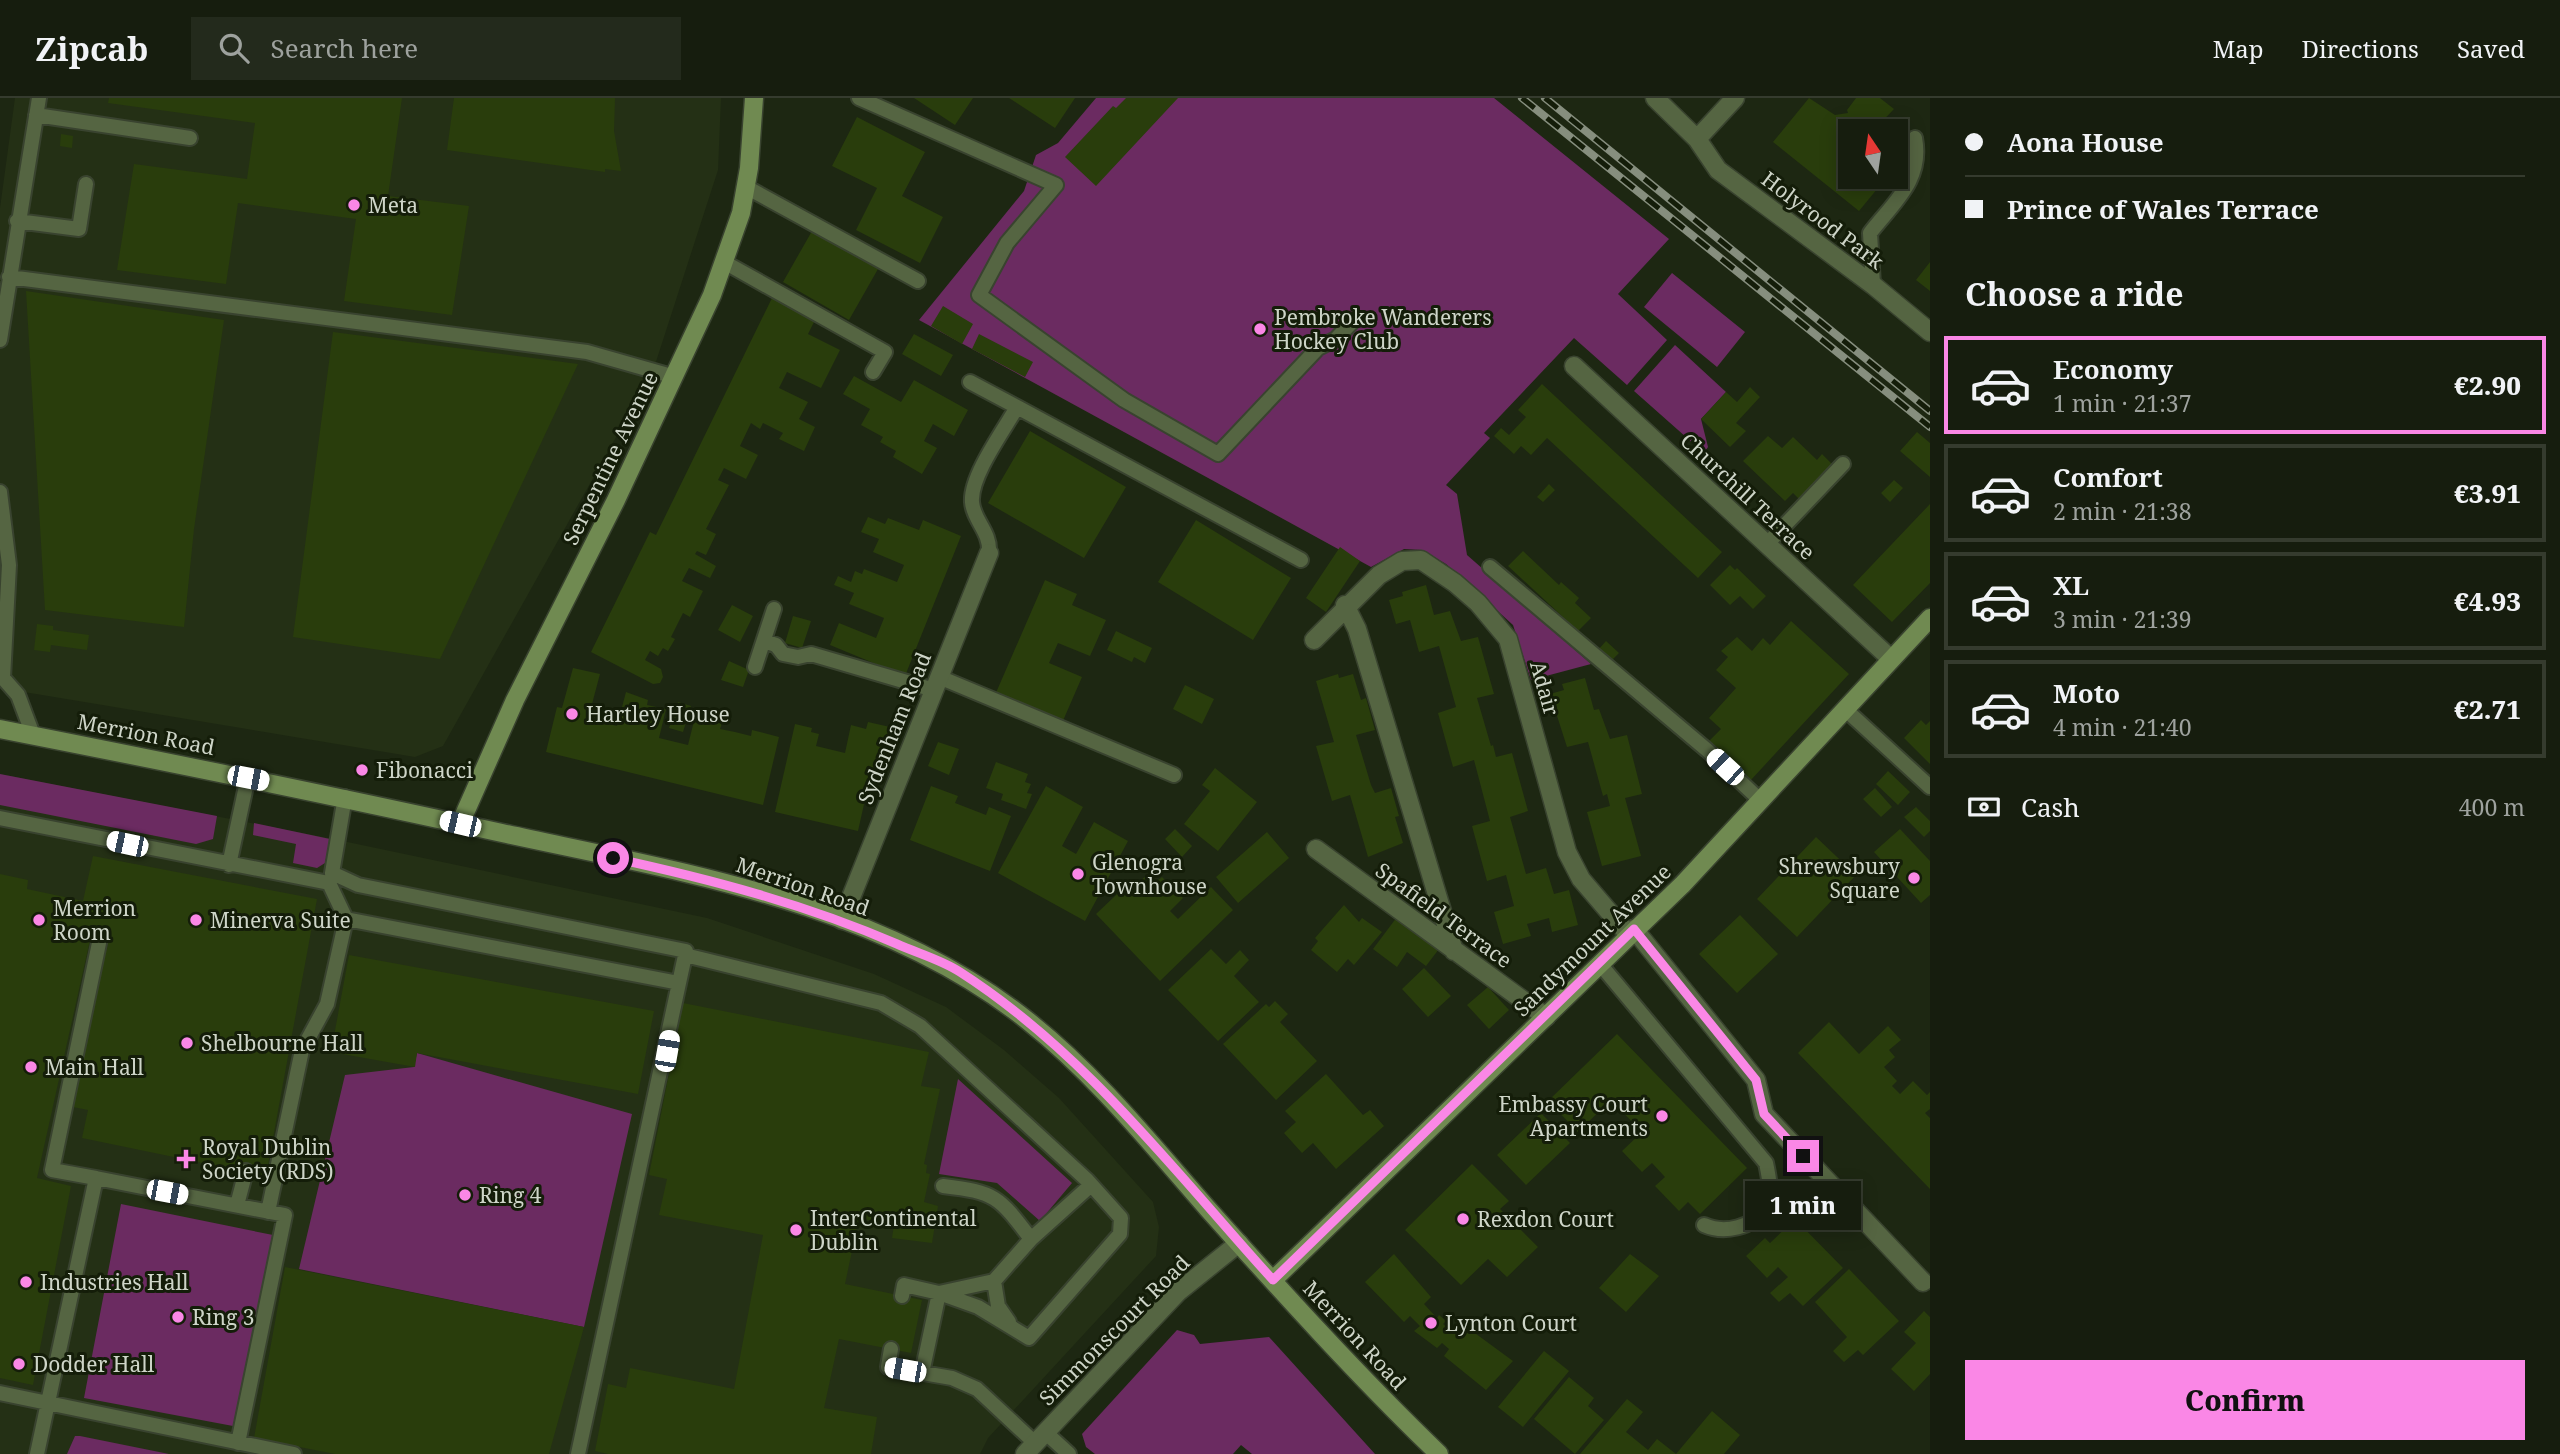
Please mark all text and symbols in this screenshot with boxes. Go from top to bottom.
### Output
search box [191,17,681,80]
text: Zipcab [35,26,149,71]
icon: search [215,29,253,67]
text: Search here [271,30,418,66]
text: Map [2213,32,2264,65]
text: Directions [2302,32,2419,65]
text: Saved [2457,32,2525,65]
north arrow [1838,119,1908,189]
map controls [1838,119,1908,189]
text: Aona House [2007,124,2164,160]
street label: Holyrood Park [1756,165,1890,276]
place label: Meta [368,191,418,219]
text: Prince of Wales Terrace [2007,191,2319,227]
marker: Meta [346,197,362,213]
text: Choose a ride [1965,272,2184,315]
place label: Pembroke Wanderers Hockey Club [1274,303,1492,355]
marker: Pembroke Wanderers Hockey Club [1252,321,1268,337]
text: Economy [2053,351,2173,387]
icon: car [1969,354,2032,417]
street label: Serpentine Avenue [556,367,664,549]
text: €2.90 [2454,367,2521,403]
text: 1 min · 21:37 [2053,387,2191,419]
street label: Churchill Terrace [1675,426,1821,566]
text: Comfort [2053,459,2163,495]
icon: car [1969,462,2032,525]
text: €3.91 [2454,475,2521,511]
text: 2 min · 21:38 [2053,495,2191,527]
text: XL [2053,567,2089,603]
icon: car [1969,570,2032,633]
text: €4.93 [2454,583,2521,619]
text: 3 min · 21:39 [2053,603,2191,635]
street label: Sydenham Road [851,648,937,808]
street label: Adair [1524,657,1566,719]
text: Moto [2053,675,2120,711]
icon: car [1969,678,2032,741]
text: €2.71 [2454,691,2521,727]
place label: Hartley House [586,700,730,728]
marker: Hartley House [564,706,580,722]
street label: Merrion Road [75,707,217,761]
text: 4 min · 21:40 [2053,711,2191,743]
car [1703,745,1748,789]
place label: Fibonacci [376,756,473,784]
marker: Fibonacci [354,762,370,778]
car [226,764,271,792]
icon: cash [1965,788,2003,826]
text: Cash [2021,789,2080,825]
text: 400 m [2459,791,2525,823]
car [438,809,483,839]
car [105,829,150,859]
route start [597,842,629,874]
place label: Glenogra Townhouse [1092,848,1207,900]
street label: Merrion Road [733,850,873,922]
place label: Shrewsbury Square [1779,852,1900,904]
street label: Spafield Terrace [1370,856,1518,974]
street label: Sandymount Avenue [1507,858,1677,1022]
marker: Glenogra Townhouse [1070,866,1086,882]
marker: Shrewsbury Square [1906,870,1922,886]
place label: Merrion Room [53,894,136,946]
place label: Minerva Suite [210,906,351,934]
marker: Merrion Room [31,912,47,928]
marker: Minerva Suite [188,912,204,928]
car [654,1028,681,1074]
place label: Shelbourne Hall [201,1029,364,1057]
marker: Shelbourne Hall [179,1035,195,1051]
place label: Main Hall [45,1053,144,1081]
marker: Main Hall [23,1059,39,1075]
place label: Embassy Court Apartments [1498,1090,1648,1142]
marker: Embassy Court Apartments [1654,1108,1670,1124]
place label: Royal Dublin Society (RDS) [202,1133,334,1185]
route end [1787,1140,1819,1172]
marker: Royal Dublin Society (RDS) [176,1149,196,1169]
car [145,1178,190,1206]
callout: 1 min [1745,1180,1861,1230]
place label: Ring 4 [479,1181,542,1209]
marker: Ring 4 [457,1187,473,1203]
text: 1 min [1770,1189,1836,1221]
place label: InterContinental Dublin [810,1204,977,1256]
place label: Rexdon Court [1477,1205,1614,1233]
marker: Rexdon Court [1455,1211,1471,1227]
marker: InterContinental Dublin [788,1222,804,1238]
street label: Simmonscourt Road [1033,1249,1195,1411]
place label: Industries Hall [40,1268,189,1296]
marker: Industries Hall [18,1274,34,1290]
street label: Merrion Road [1297,1275,1413,1396]
place label: Ring 3 [192,1303,255,1331]
marker: Ring 3 [170,1309,186,1325]
place label: Lynton Court [1445,1309,1577,1337]
marker: Lynton Court [1423,1315,1439,1331]
place label: Dodder Hall [33,1350,155,1378]
marker: Dodder Hall [11,1356,27,1372]
car [883,1356,928,1384]
button: Confirm [1965,1360,2525,1440]

